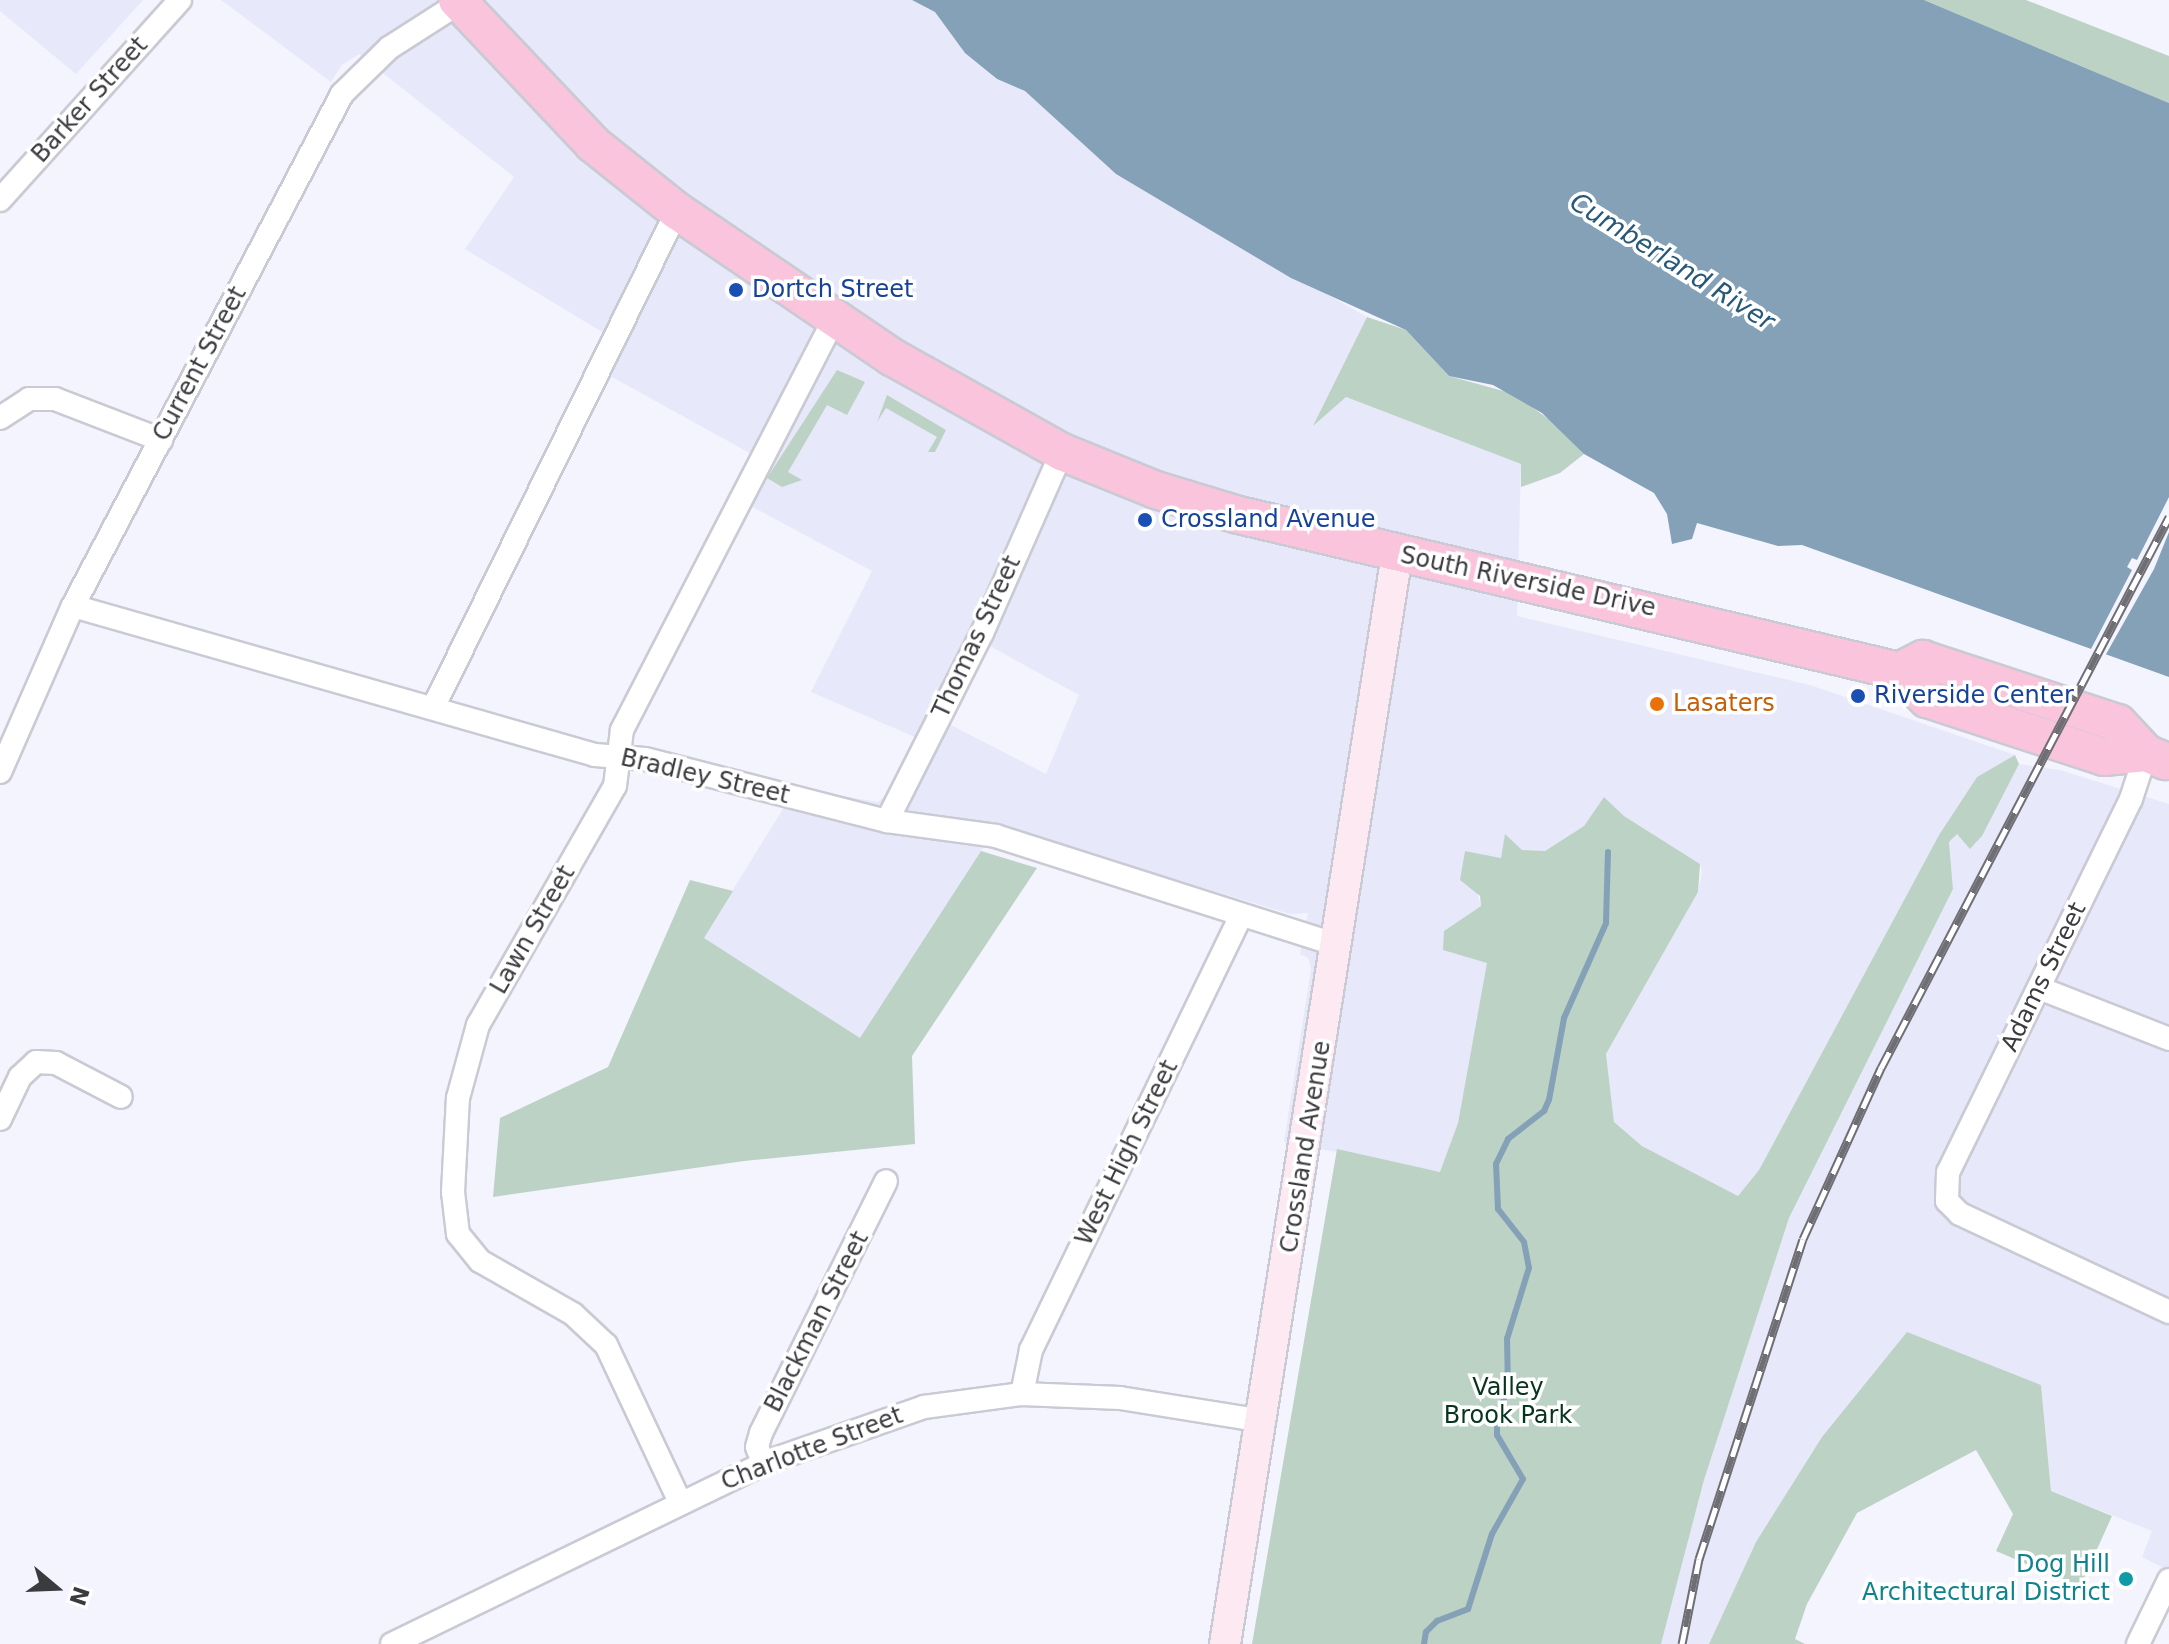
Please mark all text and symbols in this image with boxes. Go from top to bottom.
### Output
street label: Barker Street [26,31,154,169]
water label: Cumberland River [1564,187,1780,337]
place label: Dortch Street [752,276,913,304]
marker: Dortch Street [727,281,745,299]
street label: Current Street [147,282,253,446]
place label: Crossland Avenue [1161,506,1375,534]
marker: Crossland Avenue [1136,511,1154,529]
street label: South Riverside Drive [1398,541,1658,623]
street label: Thomas Street [927,551,1027,723]
place label: Riverside Center [1874,682,2074,710]
marker: Riverside Center [1849,687,1867,705]
place label: Lasaters [1673,690,1775,718]
marker: Lasaters [1648,695,1666,713]
street label: Bradley Street [618,744,792,810]
street label: Lawn Street [485,861,581,999]
street label: Adams Street [1995,898,2093,1056]
street label: Crossland Avenue [1275,1039,1337,1255]
street label: West High Street [1070,1056,1184,1250]
street label: Blackman Street [759,1227,875,1417]
park label: Valley Brook Park [1444,1374,1572,1430]
street label: Charlotte Street [717,1401,907,1497]
north arrow [16,1548,96,1628]
place label: Dog Hill Architectural District [1862,1551,2110,1607]
marker: Dog Hill Architectural District [2117,1570,2135,1588]
text: N [64,1583,94,1609]

